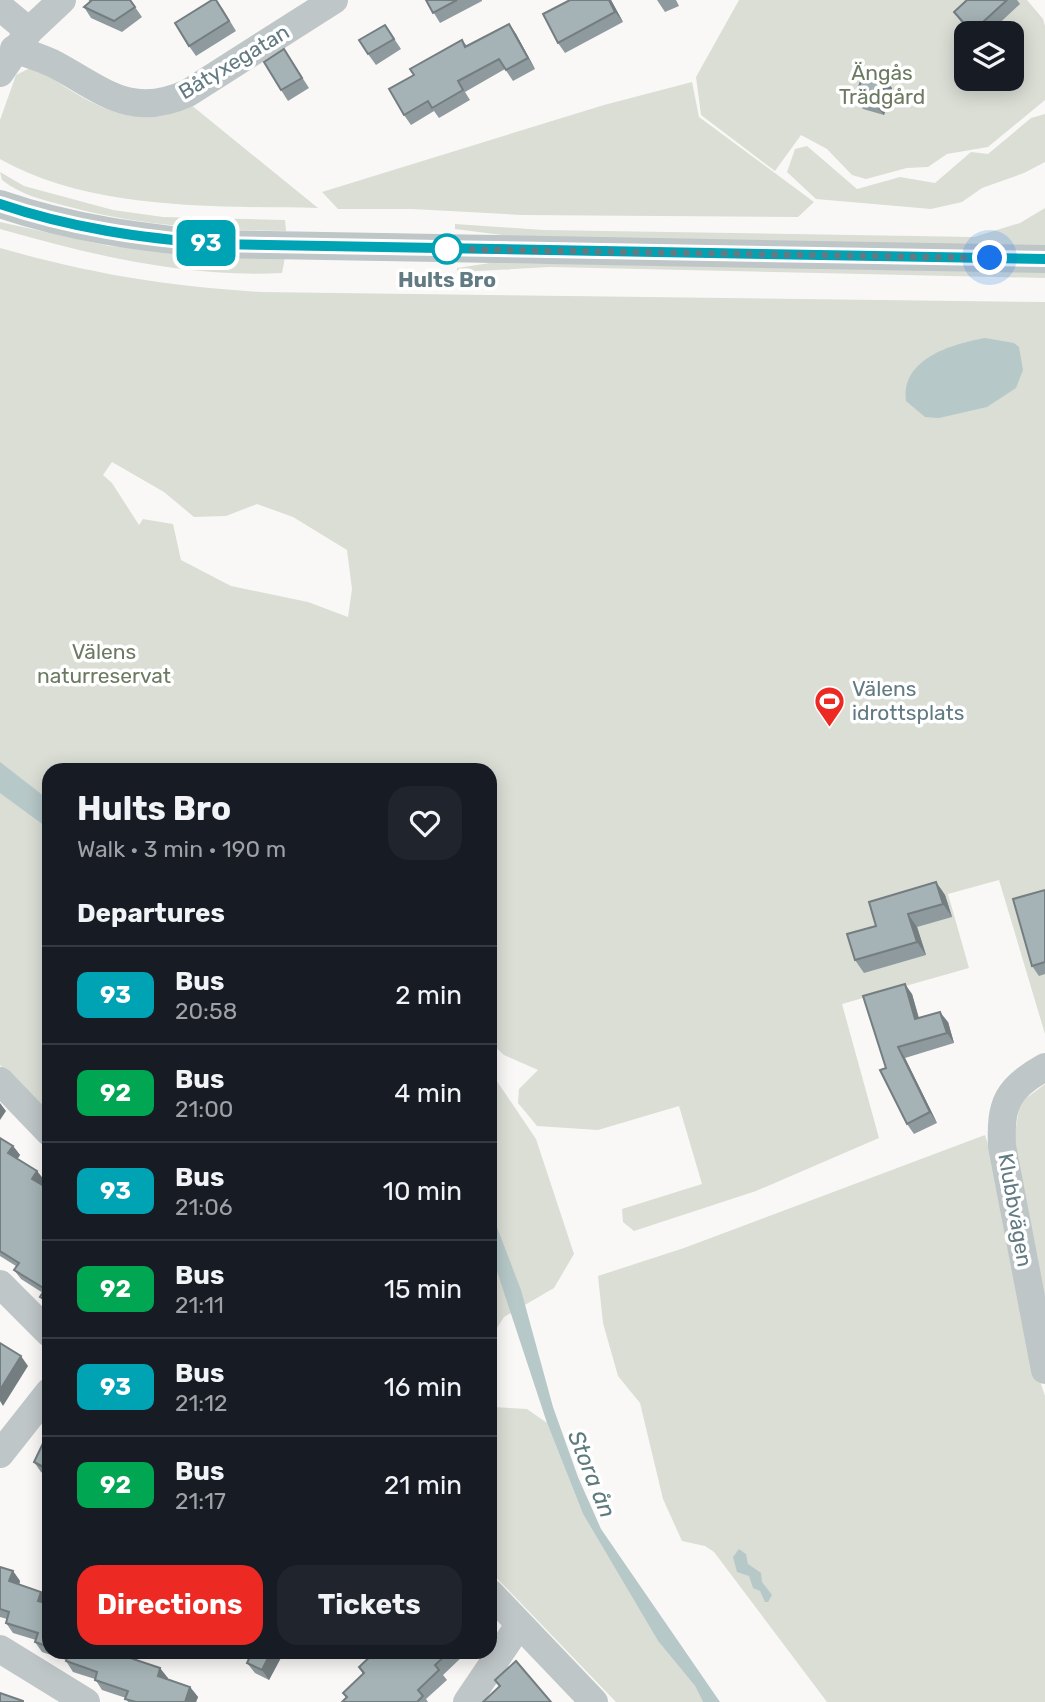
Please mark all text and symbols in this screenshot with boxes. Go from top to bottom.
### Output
street label: Båtyxegatan [174,19,294,104]
map controls [954,21,1024,91]
button: layers [954,21,1024,91]
park label: Ängås Trädgård [839,60,925,109]
line badge: 93 [174,220,238,266]
text: 93 [190,229,222,257]
marker: Hults Bro [432,234,462,264]
your location [972,240,1007,275]
place label: Hults Bro [398,267,496,292]
park label: Välens naturreservat [37,639,171,688]
place label: Välens idrottsplats [852,676,964,725]
sports icon: Välens idrottsplats [812,684,846,728]
button: heart [388,786,462,860]
text: Hults Bro [77,789,231,828]
text: Walk · 3 min · 190 m [77,835,286,863]
text: Departures [77,898,225,929]
text: Bus [175,966,224,997]
text: 2 min [395,980,462,1011]
text: 93 [100,981,131,1009]
text: 20:58 [175,997,237,1025]
text: Bus [175,1064,224,1095]
text: 4 min [394,1078,462,1109]
text: 92 [100,1079,131,1107]
text: 21:00 [175,1095,233,1123]
street label: Klubbvägen [993,1151,1038,1269]
text: Bus [175,1162,224,1193]
text: 10 min [383,1176,462,1207]
text: 93 [100,1177,131,1205]
text: 21:06 [175,1193,233,1221]
text: Bus [175,1260,224,1291]
text: 15 min [384,1274,462,1305]
text: 92 [100,1275,131,1303]
text: 21:11 [175,1291,224,1319]
text: Bus [175,1358,224,1389]
text: 16 min [384,1372,462,1403]
text: 93 [100,1373,131,1401]
text: 21:12 [175,1389,228,1417]
water label: Stora ån [562,1426,622,1522]
text: Bus [175,1456,224,1487]
text: 21 min [384,1470,462,1501]
text: 92 [100,1471,131,1499]
text: 21:17 [175,1487,226,1515]
button: Directions [77,1565,263,1645]
button: Tickets [277,1565,462,1645]

